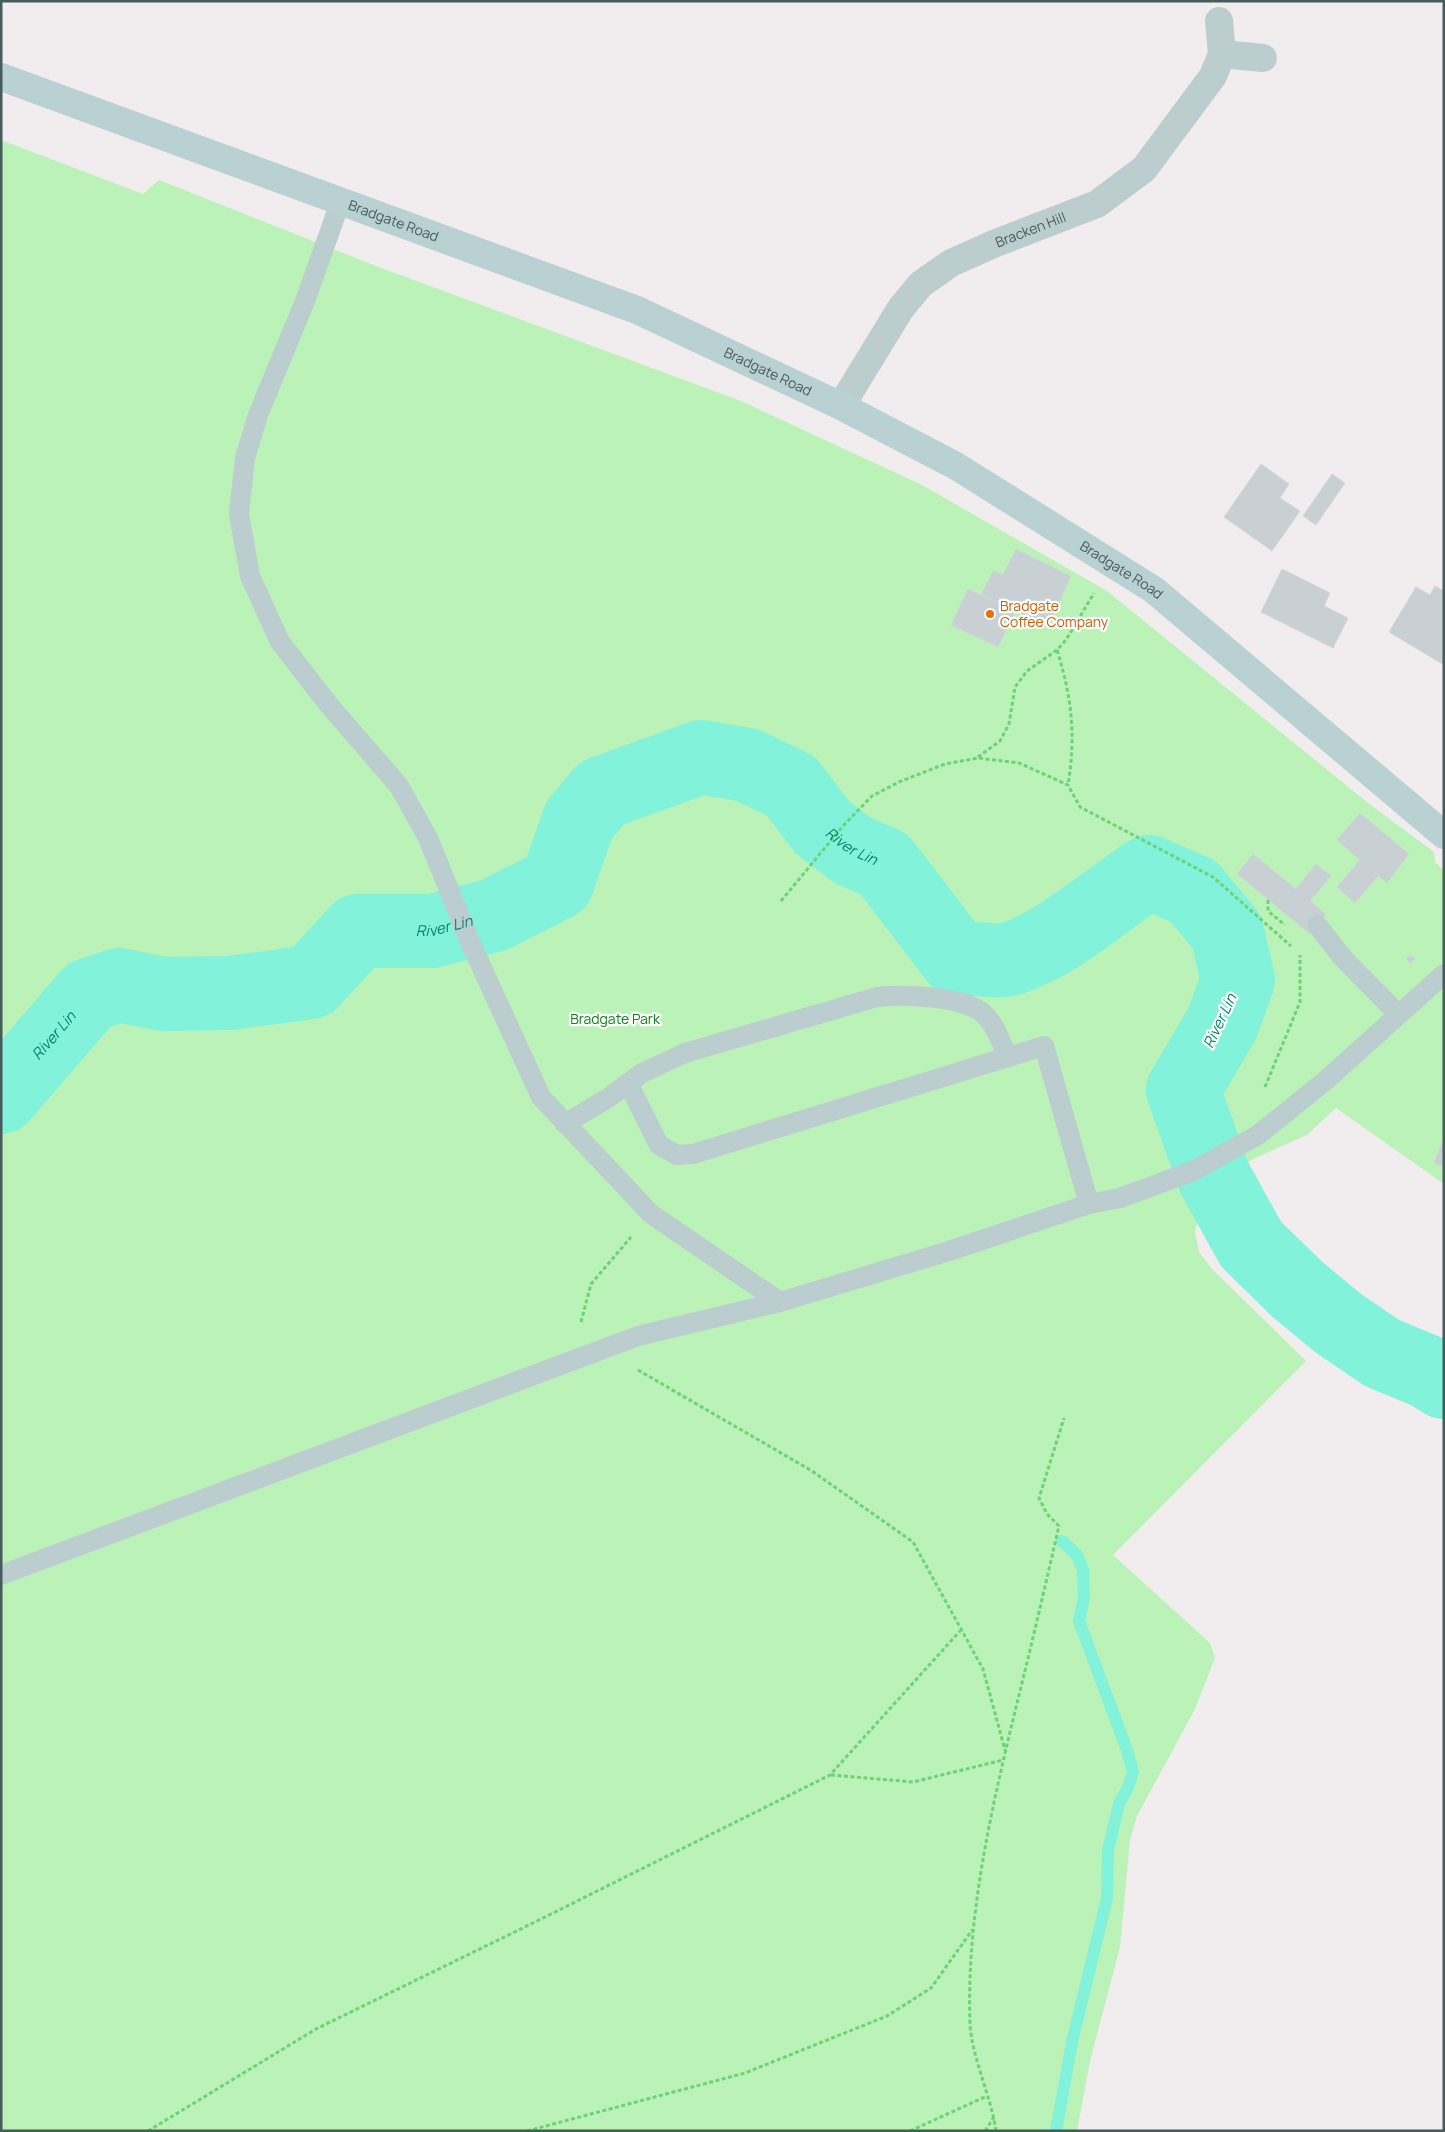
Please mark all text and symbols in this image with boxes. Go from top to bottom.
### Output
street label: Bradgate Road [346,195,442,246]
street label: Bracken Hill [992,207,1068,251]
street label: Bradgate Road [721,342,815,400]
street label: Bradgate Road [1077,536,1168,603]
place label: Bradgate Coffee Company [1000,596,1109,631]
marker: Bradgate Coffee Company [984,608,996,620]
water label: River Lin [821,822,882,870]
water label: River Lin [416,910,476,941]
water label: River Lin [1198,989,1242,1051]
water label: River Lin [27,1006,81,1064]
park label: Bradgate Park [570,1009,661,1028]

